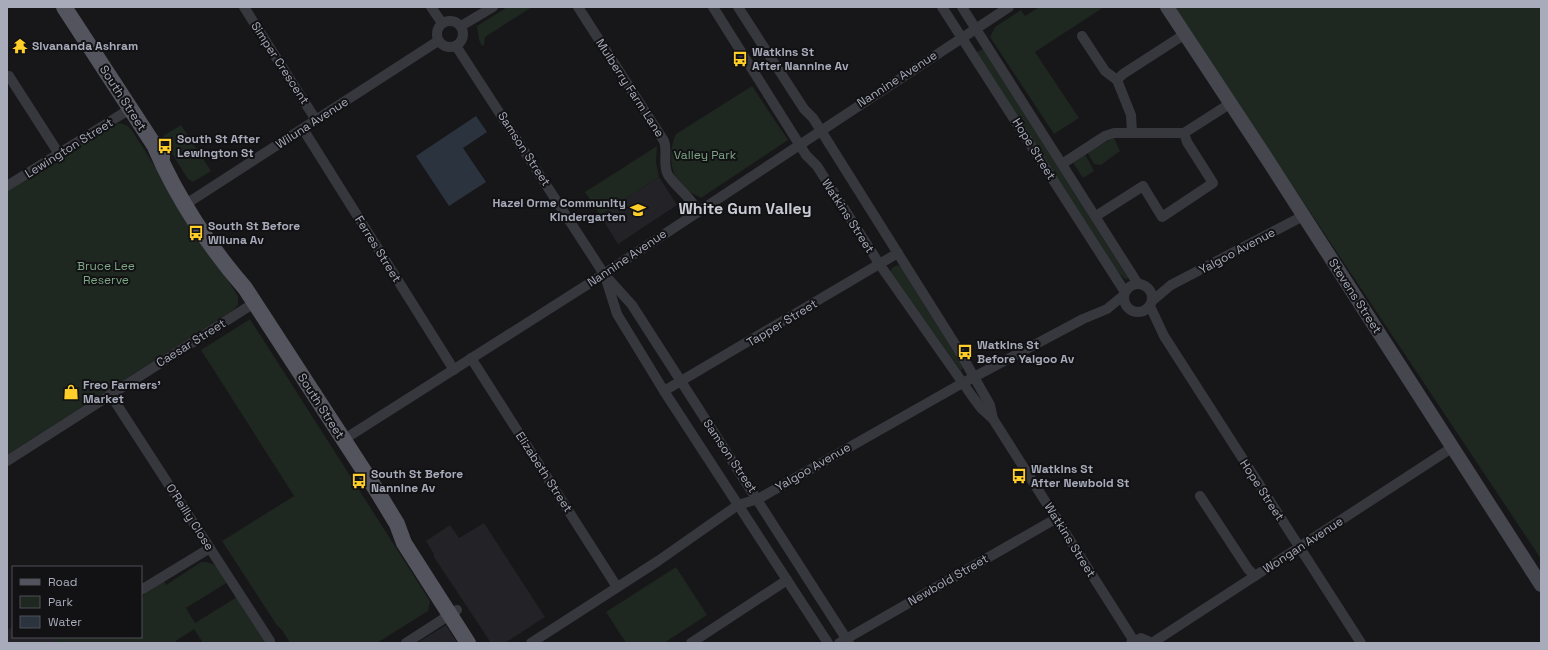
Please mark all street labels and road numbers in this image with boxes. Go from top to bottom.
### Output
street label: Simper Crescent [247,19,313,107]
street label: Mulberry Farm Lane [592,36,668,140]
street label: Nannine Avenue [854,47,940,111]
street label: South Street [96,62,150,134]
street label: Wiluna Avenue [273,94,351,152]
street label: Samson Street [494,109,554,189]
street label: Lewington Street [22,114,116,182]
street label: Hope Street [1009,115,1059,183]
street label: Watkins Street [818,176,878,256]
street label: Ferres Street [351,213,405,285]
street label: Yalgoo Avenue [1196,224,1278,278]
street label: Nannine Avenue [584,226,670,290]
street label: Stevens Street [1325,255,1385,337]
street label: Tapper Street [744,296,820,350]
street label: Caesar Street [153,315,229,371]
street label: South Street [294,370,348,442]
street label: Samson Street [699,416,761,496]
street label: Elizabeth Street [512,429,576,515]
street label: Yalgoo Avenue [773,439,853,495]
street label: Hope Street [1236,456,1288,524]
street label: O'Reilly Close [163,481,217,553]
street label: Watkins Street [1041,500,1099,580]
street label: Wongan Avenue [1260,513,1346,577]
street label: Newbold Street [905,551,991,609]

